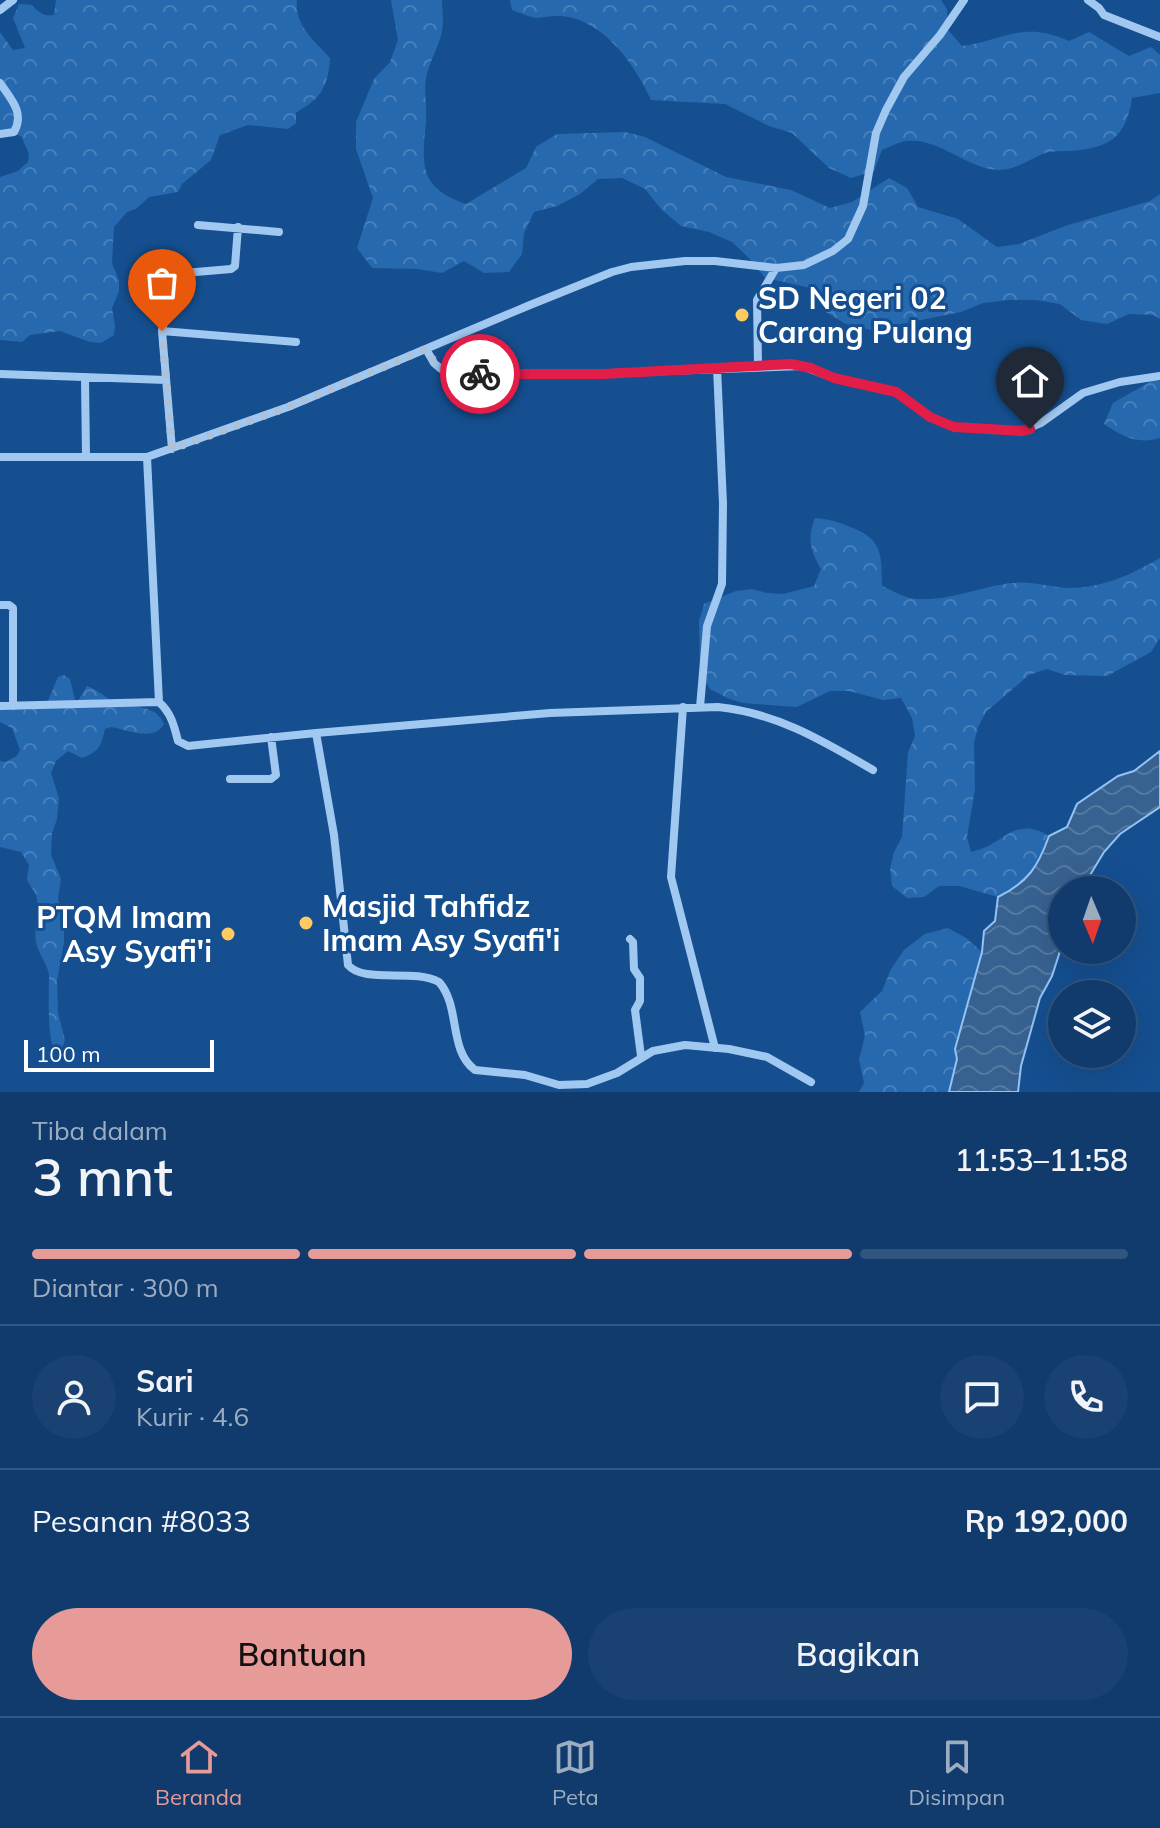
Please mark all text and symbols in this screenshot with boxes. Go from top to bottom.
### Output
pin [128,249,196,331]
icon: bag [140,261,184,305]
place label: SD Negeri 02 Carang Pulang [758,279,973,351]
marker: SD Negeri 02 Carang Pulang [733,306,751,324]
courier [440,334,520,414]
pin [996,347,1064,429]
icon: bike [458,352,502,396]
icon: home [1008,359,1052,403]
north arrow [1048,876,1136,964]
map controls [1048,876,1136,1068]
place label: Masjid Tahfidz Imam Asy Syafi'i [322,887,560,959]
place label: PTQM Imam Asy Syafi'i [36,898,212,970]
marker: Masjid Tahfidz Imam Asy Syafi'i [297,914,315,932]
marker: PTQM Imam Asy Syafi'i [219,925,237,943]
button: layers [1048,980,1136,1068]
scale bar [24,1036,214,1072]
text: 100 m [36,1040,101,1068]
text: Tiba dalam [32,1114,168,1147]
text: 11:53–11:58 [955,1141,1128,1179]
text: 3 mnt [32,1144,173,1209]
text: Diantar · 300 m [32,1271,219,1304]
button: person [32,1355,116,1439]
button: chat [940,1355,1024,1439]
button: phone [1044,1355,1128,1439]
text: Sari [136,1362,194,1400]
text: Kurir · 4.6 [136,1400,249,1433]
text: Pesanan #8033 [32,1502,251,1540]
text: Rp 192,000 [965,1502,1128,1540]
button: Bantuan [32,1608,572,1700]
button: Bagikan [588,1608,1128,1700]
tab: Beranda [155,1735,242,1811]
tab: Peta [552,1735,599,1811]
tab: Disimpan [909,1735,1005,1811]

